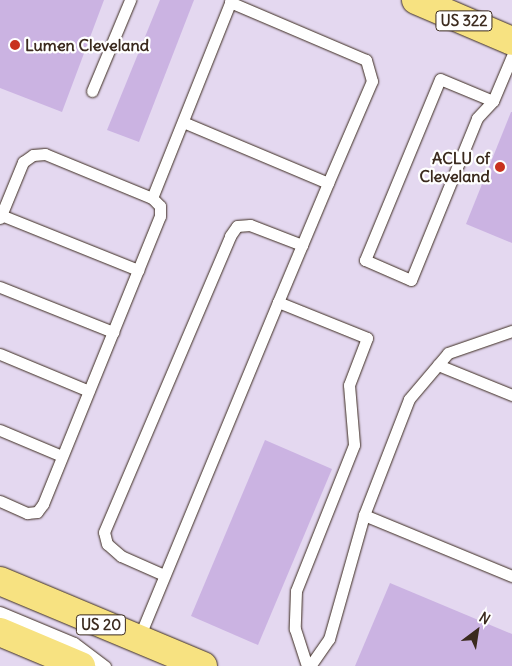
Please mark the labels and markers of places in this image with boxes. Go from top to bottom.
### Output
place label: Lumen Cleveland [25,35,149,55]
marker: Lumen Cleveland [9,39,21,51]
place label: ACLU of Cleveland [419,148,490,186]
marker: ACLU of Cleveland [494,161,506,173]

